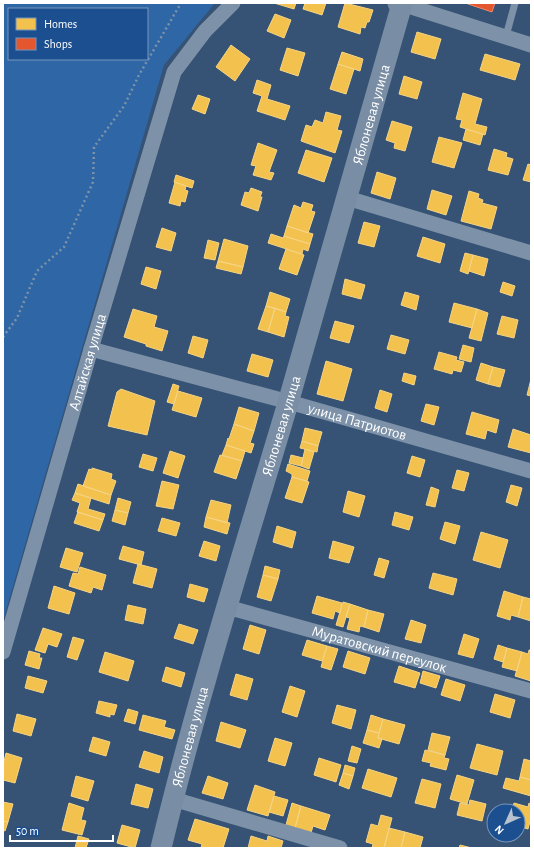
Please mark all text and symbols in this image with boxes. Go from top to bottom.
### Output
legend [8,8,148,60]
text: Homes [44,18,77,30]
text: Shops [44,38,72,50]
street label: Яблоневая улица [350,62,392,166]
street label: Алтайская улица [66,312,109,412]
street label: Яблоневая улица [259,374,303,478]
street label: улица Патриотов [305,400,408,443]
street label: Муратовский переулок [310,623,449,675]
street label: Яблоневая улица [169,685,211,789]
north arrow [486,803,526,843]
scale bar [10,817,113,843]
text: N [493,823,506,836]
text: 50 m [16,825,39,837]

